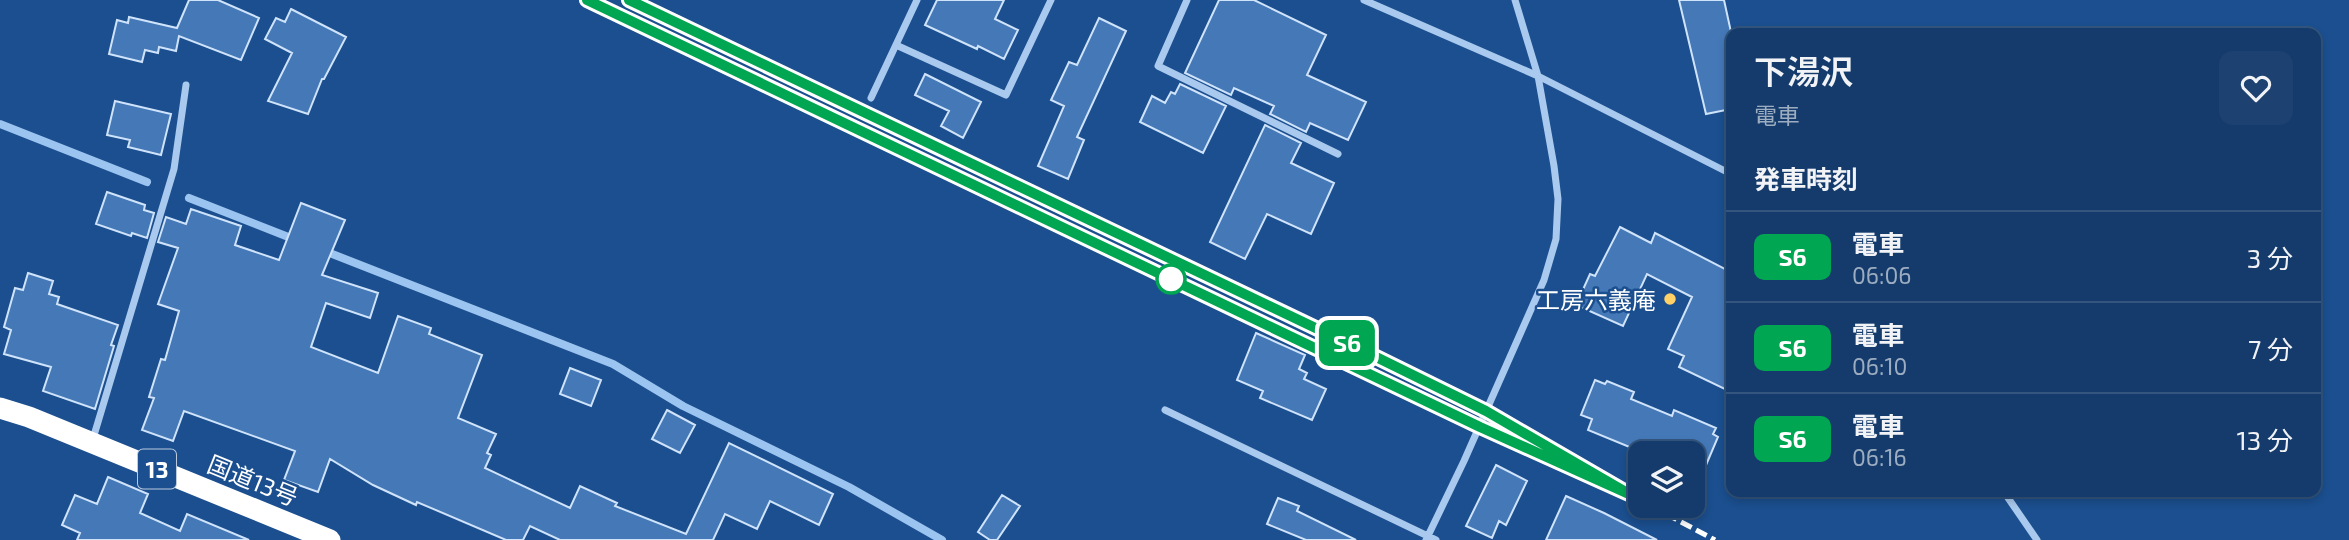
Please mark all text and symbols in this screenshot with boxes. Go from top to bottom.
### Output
text: 下湯沢 [1754,51,1853,91]
button: heart [2219,51,2293,125]
text: 電車 [1754,101,1800,129]
text: 発車時刻 [1754,163,1858,194]
text: 電車 [1852,228,1904,259]
text: S6 [1778,242,1807,271]
text: 3 分 [2247,242,2293,273]
text: 06:06 [1852,261,1911,289]
unlabelled marker [1156,264,1186,294]
place label: 工房六義庵 [1536,285,1656,314]
marker: 工房六義庵 [1662,291,1678,307]
text: 電車 [1852,319,1904,350]
line badge: S6 [1316,320,1378,366]
text: S6 [1333,328,1361,357]
text: S6 [1778,333,1807,362]
text: 7 分 [2248,333,2293,364]
text: 06:10 [1852,352,1907,380]
text: 電車 [1852,410,1904,441]
text: S6 [1778,424,1807,453]
text: 13 分 [2236,424,2293,455]
map controls [1628,441,1705,518]
button: layers [1628,441,1705,518]
text: 06:16 [1852,443,1907,471]
road number: 13 [138,449,176,489]
street label: 国道13号 [204,449,302,511]

